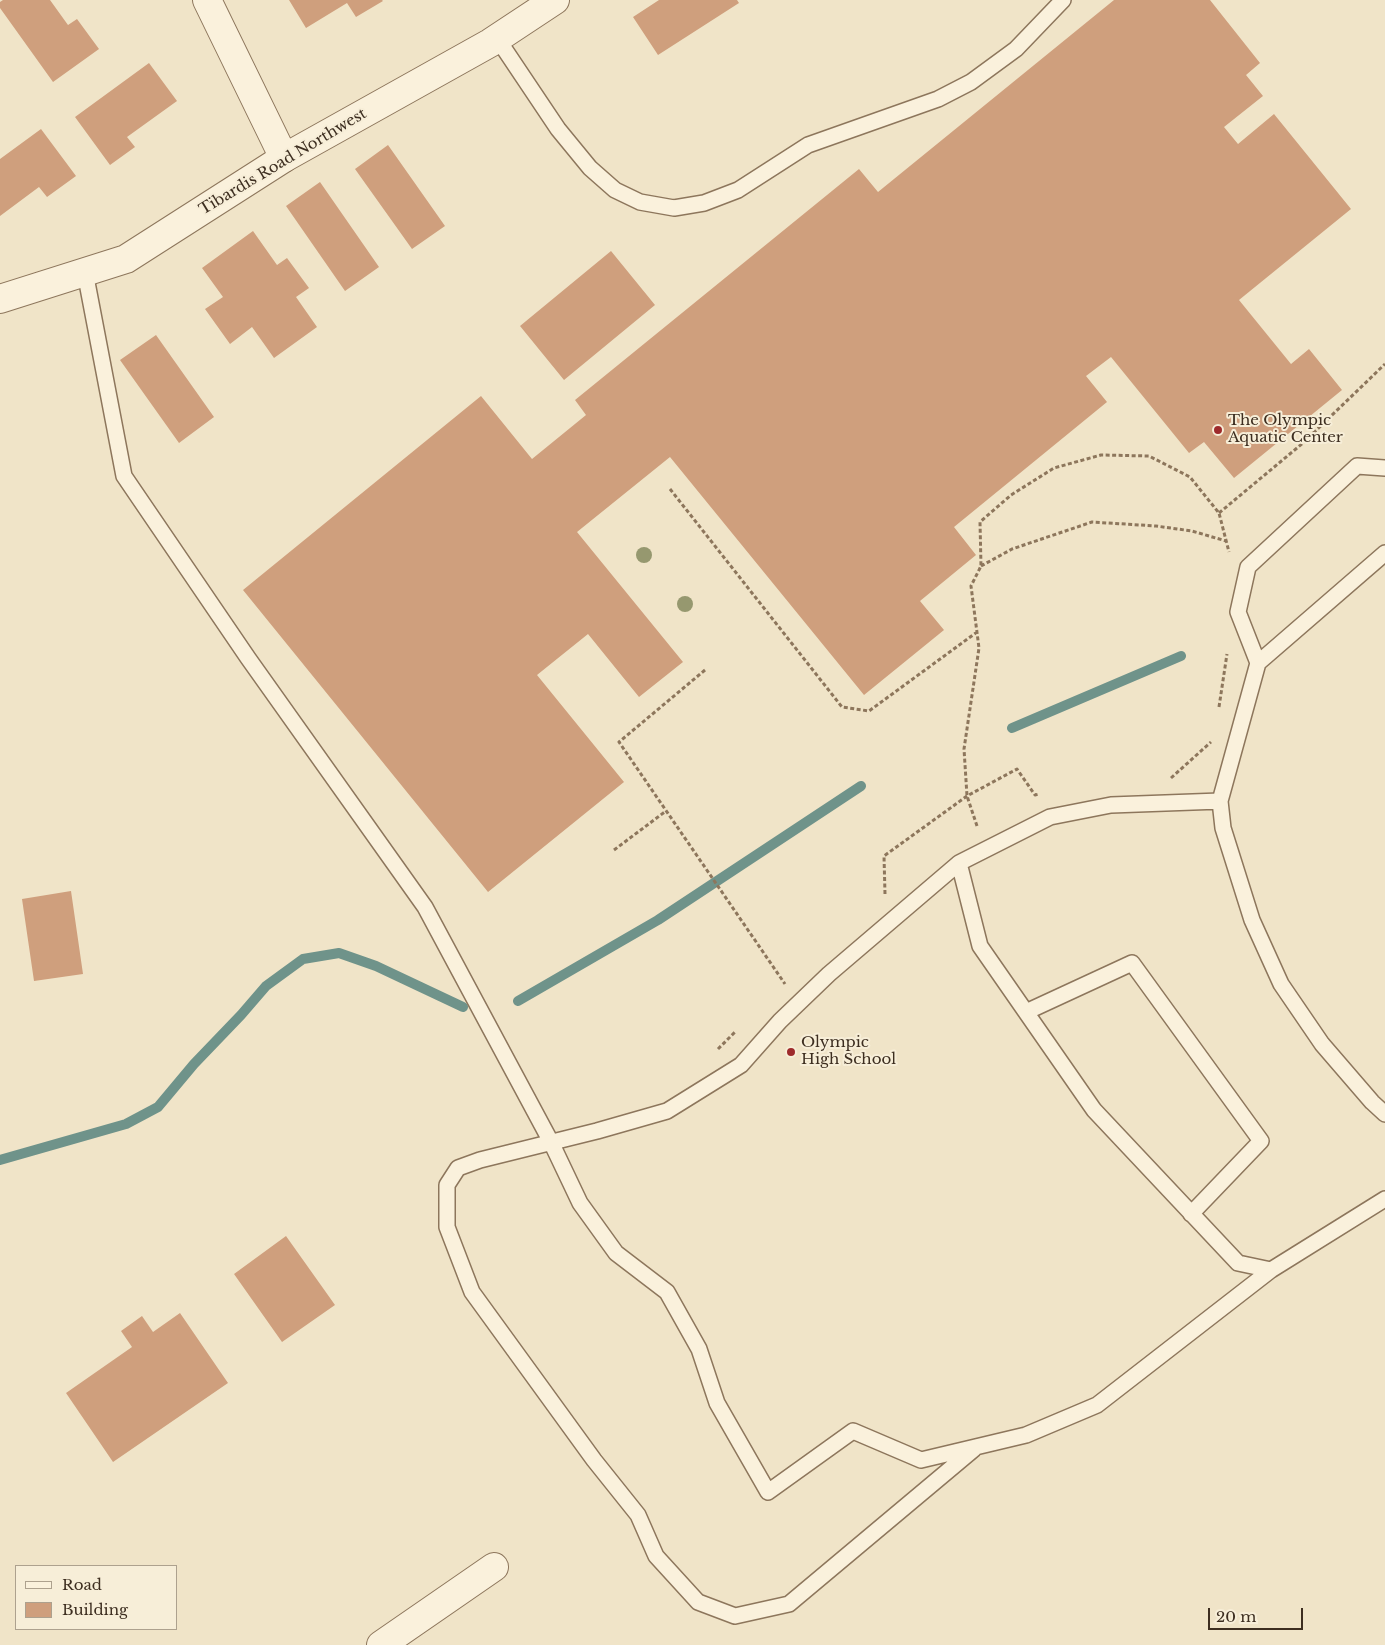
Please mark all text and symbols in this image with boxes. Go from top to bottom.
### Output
street label: Tibardis Road Northwest [196,105,370,219]
place label: The Olympic Aquatic Center [1228,412,1343,447]
marker: The Olympic Aquatic Center [1212,424,1224,436]
place label: Olympic High School [801,1034,896,1069]
marker: Olympic High School [785,1046,797,1058]
legend [15,1565,178,1630]
text: Road [62,1575,102,1594]
scale bar [1210,1598,1305,1630]
text: Building [62,1600,128,1619]
text: 20 m [1216,1607,1256,1626]

